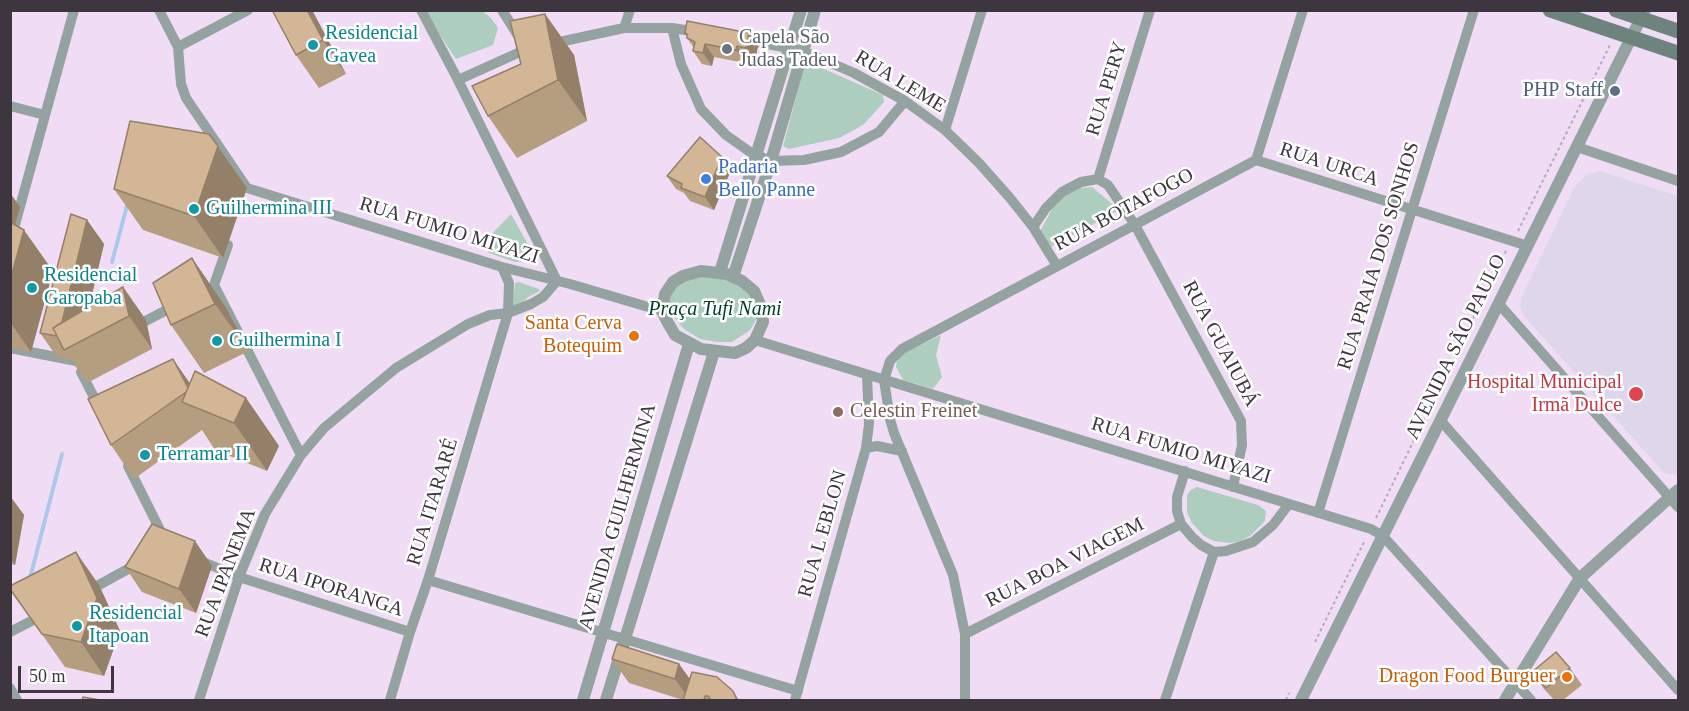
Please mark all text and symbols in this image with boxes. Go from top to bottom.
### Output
place label: Residencial Gavea [325,22,418,69]
place label: Capela São Judas Tadeu [739,26,837,73]
marker: Residencial Gavea [306,38,320,52]
street label: RUA PERY [1081,39,1133,139]
marker: Capela São Judas Tadeu [720,42,734,56]
street label: RUA LEME [850,46,950,118]
place label: PHP Staff [1523,79,1603,103]
marker: PHP Staff [1608,84,1622,98]
street label: RUA URCA [1276,138,1382,192]
street label: RUA PRAIA DOS SONHOS [1333,139,1425,373]
place label: Padaria Bello Panne [718,156,815,203]
street label: RUA BOTAFOGO [1050,163,1198,257]
marker: Padaria Bello Panne [699,172,713,186]
street label: RUA FUMIO MIYAZI [356,192,542,270]
place label: Guilhermina III [206,197,332,221]
marker: Guilhermina III [187,202,201,216]
street label: AVENIDA SÃO PAULO [1401,250,1511,444]
place label: Residencial Garopaba [44,264,137,311]
street label: RUA GUAIUBÁ [1177,277,1263,411]
marker: Residencial Garopaba [25,281,39,295]
park label: Praça Tufi Nami [648,298,782,322]
place label: Santa Cerva Botequim [525,312,622,359]
place label: Guilhermina I [229,329,342,353]
marker: Santa Cerva Botequim [627,329,641,343]
marker: Guilhermina I [210,334,224,348]
place label: Hospital Municipal Irmã Dulce [1467,371,1622,418]
marker: Hospital Municipal Irmã Dulce [1627,385,1645,403]
place label: Celestin Freinet [850,400,977,424]
street label: AVENIDA GUILHERMINA [574,401,662,633]
marker: Celestin Freinet [831,405,845,419]
street label: RUA FUMIO MIYAZI [1088,412,1274,490]
street label: RUA ITARARÉ [402,435,464,569]
place label: Terramar II [157,443,248,467]
marker: Terramar II [138,448,152,462]
street label: RUA L EBLON [793,468,853,600]
street label: RUA IPANEMA [190,505,262,641]
street label: RUA BOA VIAGEM [982,513,1148,613]
street label: RUA IPORANGA [256,553,406,623]
place label: Residencial Itapoan [89,602,182,649]
marker: Residencial Itapoan [70,619,84,633]
scale bar [21,654,117,692]
place label: Dragon Food Burguer [1379,665,1555,689]
text: 50 m [29,666,66,686]
marker: Dragon Food Burguer [1560,670,1574,684]

